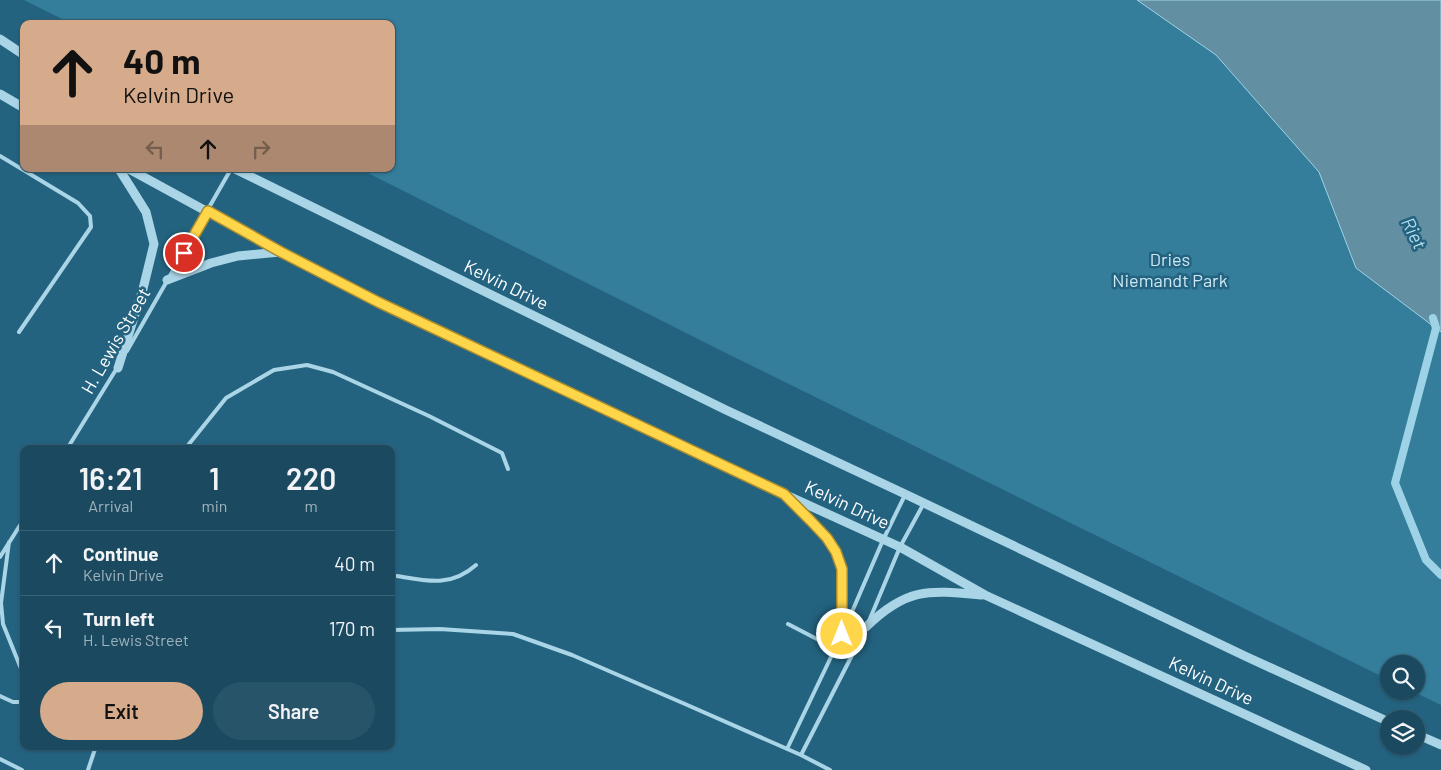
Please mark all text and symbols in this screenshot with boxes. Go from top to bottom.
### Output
text: 40 m [123,39,200,81]
icon: ahead [40,40,105,105]
text: Kelvin Drive [123,81,234,107]
icon: left [141,135,169,163]
icon: ahead [194,135,222,163]
icon: right [247,135,275,163]
water label: Riet [1397,213,1432,253]
pin [163,232,205,274]
icon: arrive [170,239,198,267]
park label: Dries Niemandt Park [1112,248,1228,291]
street label: Kelvin Drive [461,254,552,314]
street label: H. Lewis Street [76,283,154,398]
text: 16:21 [79,460,143,496]
text: 1 [209,460,220,496]
text: 220 [286,460,336,496]
street label: Kelvin Drive [802,475,893,533]
text: Arrival [88,496,133,515]
text: min [201,496,227,515]
text: m [305,496,318,515]
text: Continue [83,542,159,565]
icon: ahead [40,549,68,577]
text: 40 m [334,552,375,575]
text: Kelvin Drive [83,565,164,584]
text: Turn left [83,607,154,630]
position arrow [815,607,867,659]
icon: left [40,614,68,642]
text: 170 m [329,617,375,640]
text: H. Lewis Street [83,630,189,649]
street label: Kelvin Drive [1166,651,1257,709]
map controls [1380,655,1425,755]
button: search [1380,655,1425,700]
button: Exit [40,682,203,740]
button: Share [213,682,375,740]
button: layers [1380,710,1425,755]

